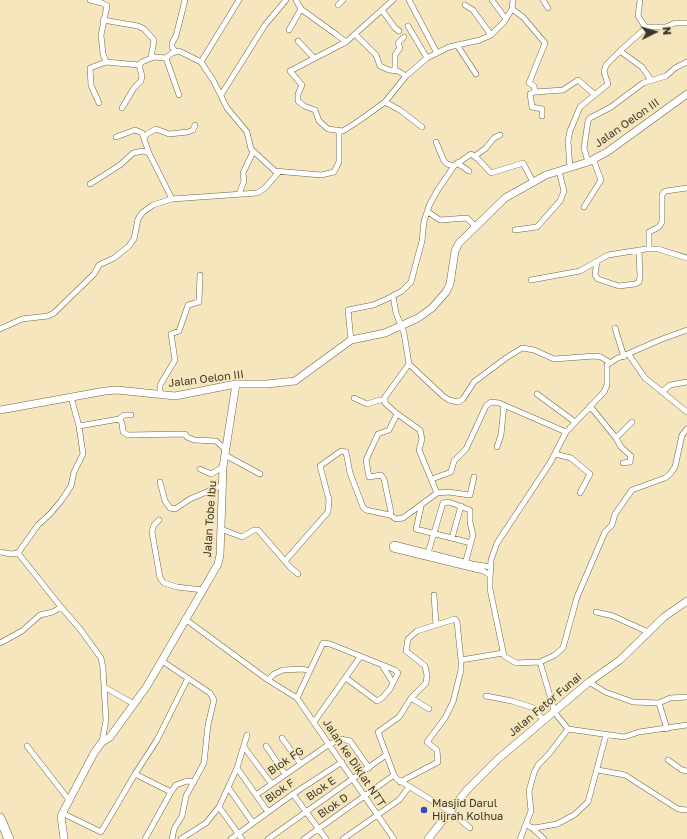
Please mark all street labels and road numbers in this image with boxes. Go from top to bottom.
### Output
street label: Jalan Oelon III [592,96,662,150]
street label: Jalan Oelon III [167,368,245,390]
street label: Jalan Tobe Ibu [201,480,219,558]
street label: Jalan Fetor Funai [506,671,584,739]
street label: Jalan ke Diklat NTT [320,717,388,809]
street label: Blok FG [265,744,307,778]
street label: Blok E [304,774,338,804]
street label: Blok F [263,776,297,806]
street label: Blok D [315,791,351,821]

